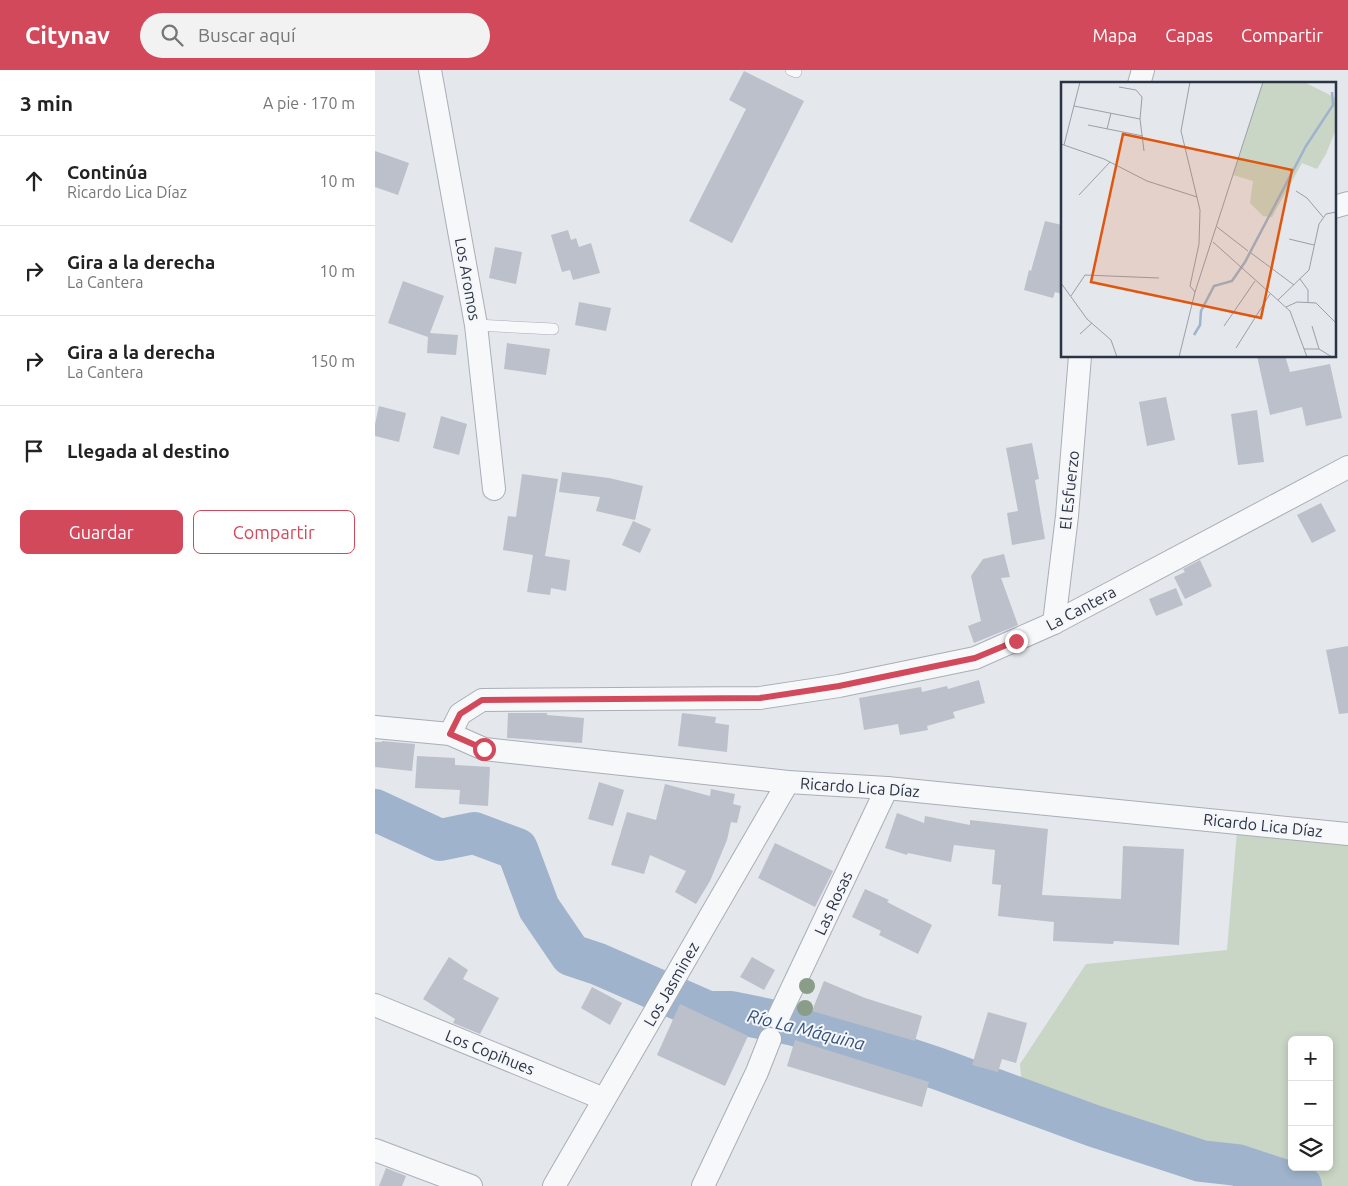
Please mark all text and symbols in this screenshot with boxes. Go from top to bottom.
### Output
search box [140,13,490,58]
icon: search [158,21,186,49]
text: Citynav [25,22,110,49]
text: Buscar aquí [198,24,296,46]
text: Mapa [1092,25,1137,45]
text: Capas [1165,25,1213,45]
text: Compartir [1241,25,1323,45]
inset map [1061,82,1336,358]
text: 3 min [20,91,73,115]
text: A pie · 170 m [263,94,355,112]
text: Continúa [67,161,148,183]
icon: ahead [20,167,48,195]
text: 10 m [319,172,355,190]
text: Ricardo Lica Díaz [67,183,187,201]
street label: Los Aromos [452,236,484,322]
text: Gira a la derecha [67,251,215,273]
icon: right [20,257,48,285]
text: 10 m [319,262,355,280]
text: La Cantera [67,273,144,291]
text: Gira a la derecha [67,341,215,363]
icon: right [20,347,48,375]
text: 150 m [310,352,355,370]
text: La Cantera [67,363,144,381]
icon: arrive [20,437,48,465]
text: Llegada al destino [67,440,230,462]
street label: El Esfuerzo [1056,450,1082,530]
button: Guardar [20,510,183,554]
button: Compartir [193,510,355,554]
street label: La Cantera [1043,582,1119,634]
route end [1005,630,1028,653]
route start [473,738,496,761]
street label: Ricardo Lica Díaz [800,774,920,800]
street label: Ricardo Lica Díaz [1202,810,1324,840]
street label: Las Rosas [810,868,856,938]
street label: Los Jasminez [640,939,702,1029]
water label: Río La Máquina [746,1005,867,1053]
street label: Los Copihues [443,1026,537,1078]
map controls [1288,1036,1333,1171]
button: + [1288,1036,1333,1081]
button: − [1288,1081,1333,1126]
button: layers [1288,1126,1333,1171]

